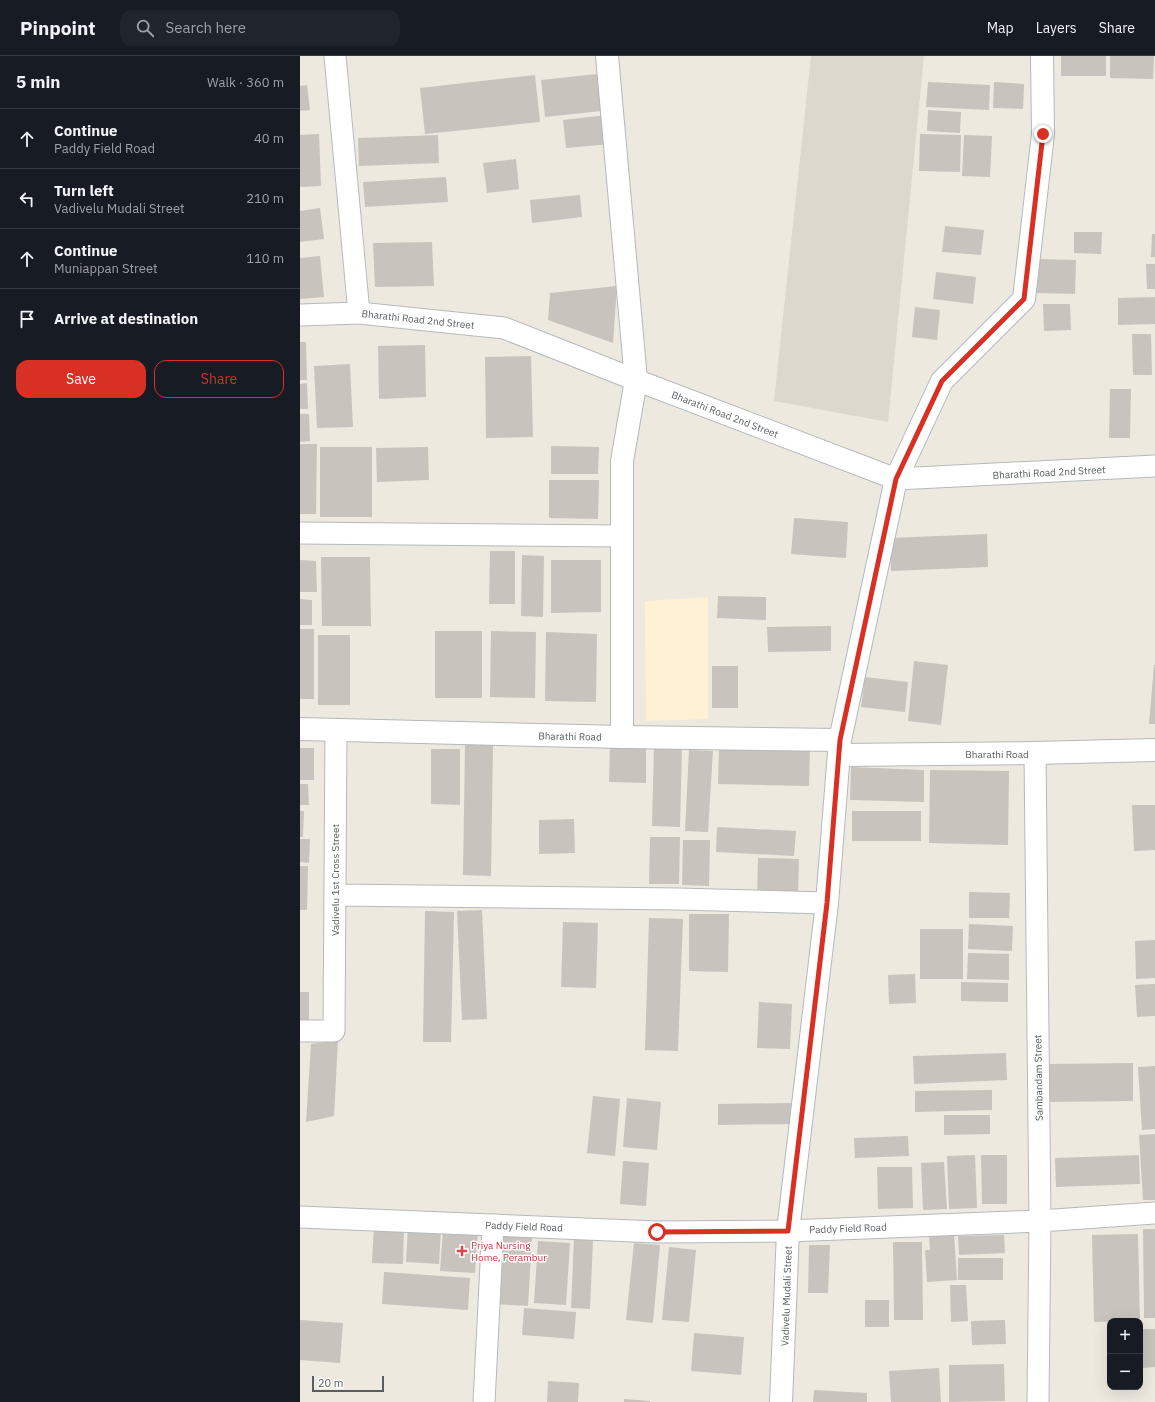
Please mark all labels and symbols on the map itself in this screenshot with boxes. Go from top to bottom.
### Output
route end [1034,125,1052,143]
street label: Bharathi Road 2nd Street [361,307,475,332]
street label: Bharathi Road 2nd Street [670,388,780,441]
street label: Bharathi Road 2nd Street [992,463,1106,482]
street label: Bharathi Road [538,729,602,744]
street label: Bharathi Road [965,748,1029,761]
street label: Vadivelu 1st Cross Street [329,823,342,936]
street label: Sambandam Street [1031,1034,1046,1121]
street label: Paddy Field Road [485,1219,563,1234]
street label: Paddy Field Road [809,1221,887,1236]
route start [648,1223,666,1241]
place label: Priya Nursing Home, Perambur [471,1239,547,1264]
marker: Priya Nursing Home, Perambur [456,1245,468,1257]
street label: Vadivelu Mudali Street [778,1245,795,1346]
scale bar [312,1374,384,1393]

